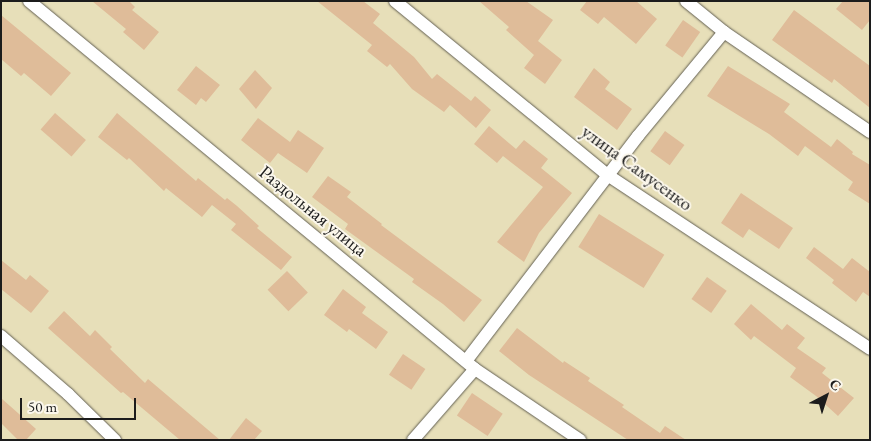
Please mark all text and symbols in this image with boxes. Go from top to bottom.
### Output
street label: улица Самусенко [577,120,697,216]
street label: Раздольная улица [254,161,372,261]
north arrow [801,371,851,421]
text: С [826,374,845,395]
scale bar [22,388,139,420]
text: 50 m [28,397,57,416]

